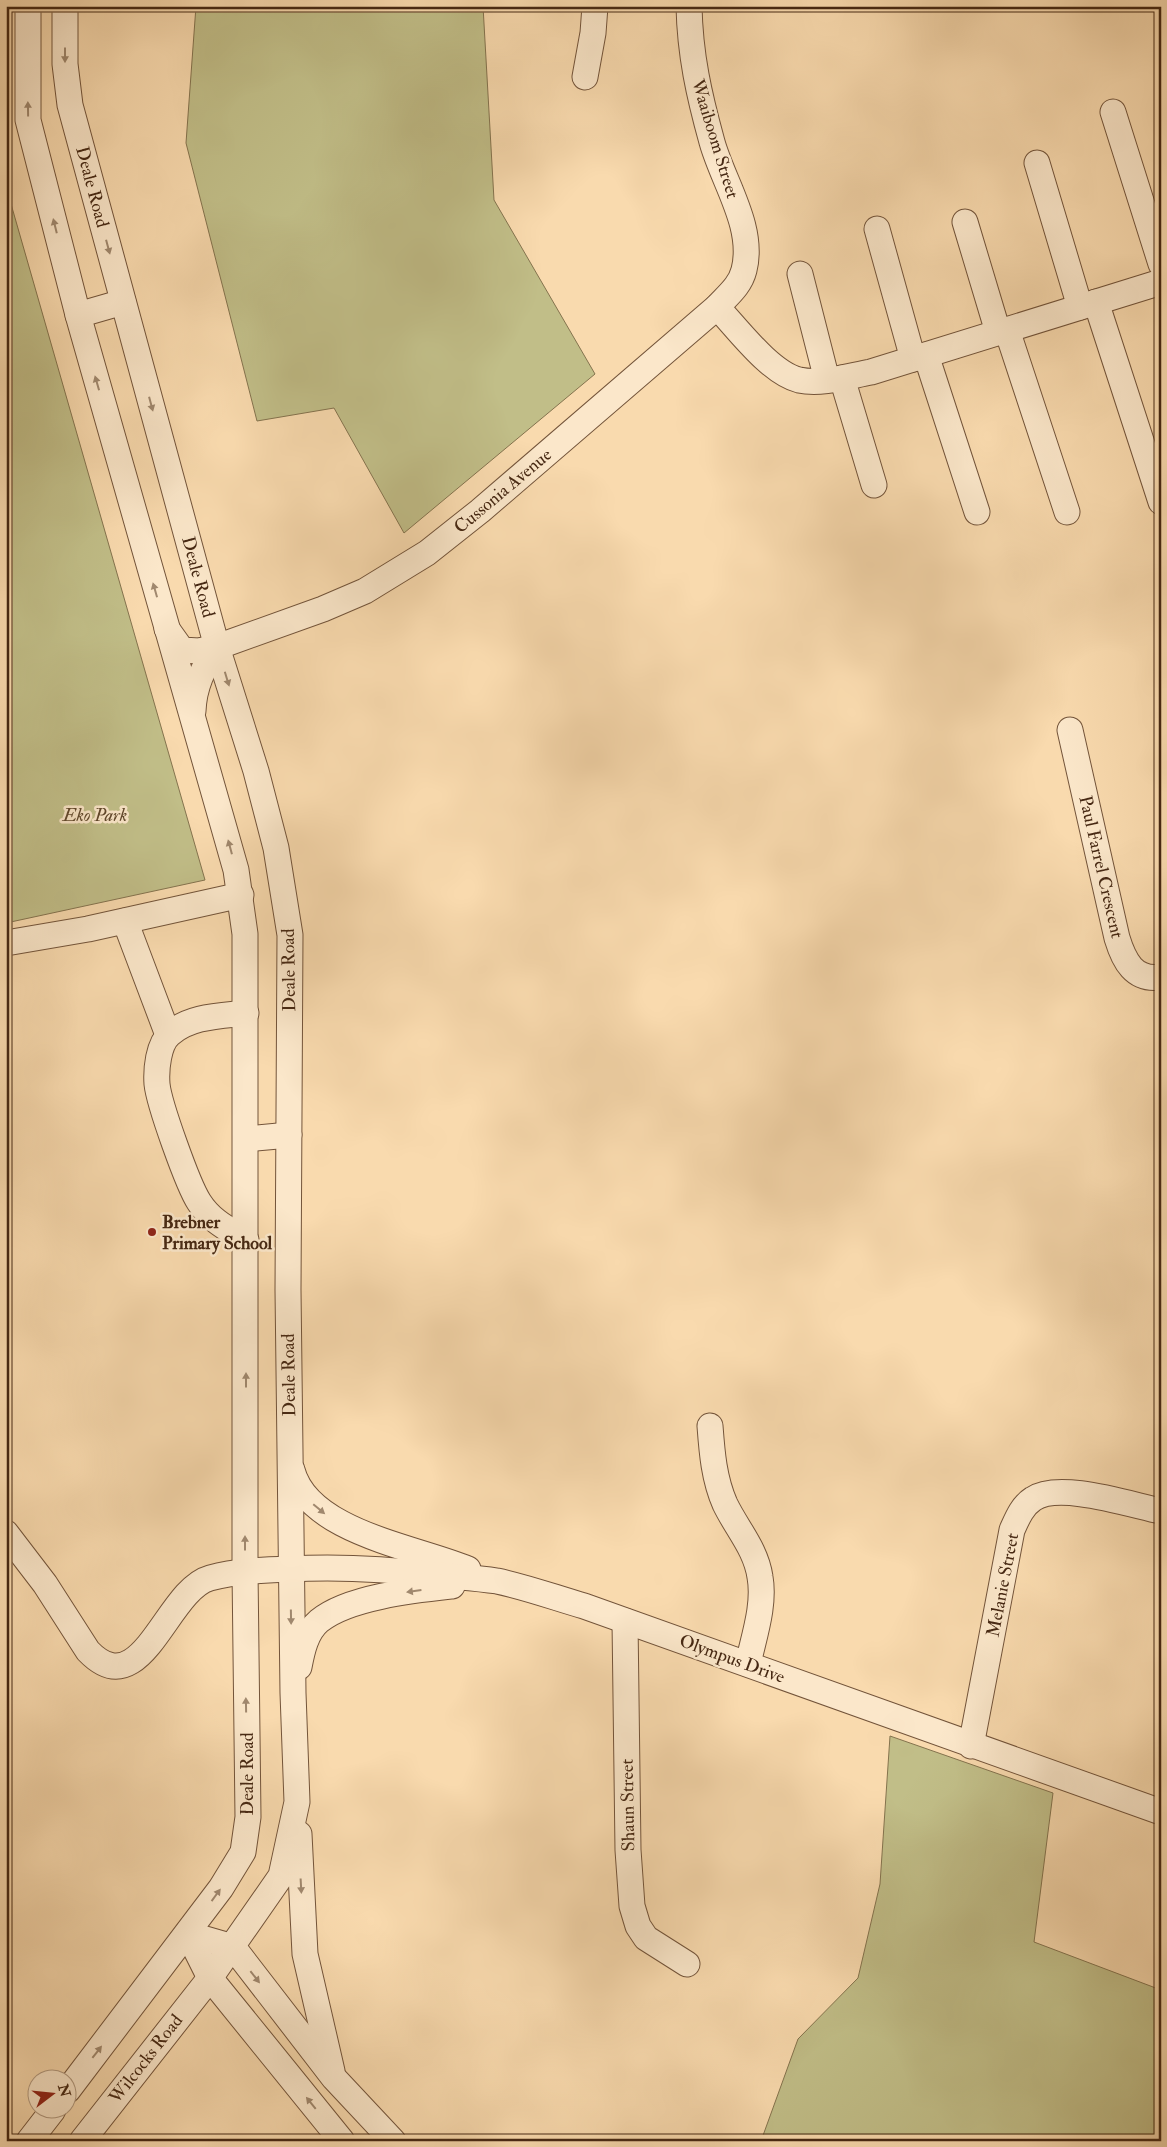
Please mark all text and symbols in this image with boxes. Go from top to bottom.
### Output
one-way arrow [61,47,69,63]
street label: Waaiboom Street [686,76,744,202]
one-way arrow [24,100,32,116]
street label: Deale Road [70,144,114,230]
one-way arrow [51,219,59,234]
one-way arrow [104,240,112,255]
one-way arrow [93,376,101,391]
one-way arrow [147,397,155,412]
street label: Cussonia Avenue [449,443,557,539]
street label: Deale Road [176,534,220,620]
one-way arrow [151,583,159,598]
one-way arrow [224,671,231,686]
street label: Paul Farrel Crescent [1073,793,1129,941]
park label: Eko Park [62,804,127,827]
one-way arrow [225,840,233,855]
street label: Deale Road [277,928,301,1012]
place label: Brebner Primary School [162,1211,273,1255]
marker: Brebner Primary School [146,1226,158,1238]
street label: Deale Road [277,1333,301,1417]
one-way arrow [242,1372,250,1388]
one-way arrow [312,1504,325,1515]
street label: Melanie Street [982,1531,1024,1639]
one-way arrow [241,1534,249,1550]
one-way arrow [406,1587,422,1595]
one-way arrow [288,1610,296,1626]
street label: Olympus Drive [676,1629,788,1689]
one-way arrow [242,1697,250,1713]
street label: Deale Road [236,1732,259,1816]
street label: Shaun Street [616,1758,640,1852]
one-way arrow [298,1878,306,1894]
one-way arrow [211,1889,222,1902]
one-way arrow [250,1970,261,1983]
street label: Wilcocks Road [103,2010,188,2109]
one-way arrow [92,2046,103,2059]
north arrow [28,2070,78,2120]
text: N [54,2081,74,2099]
one-way arrow [306,2097,317,2110]

